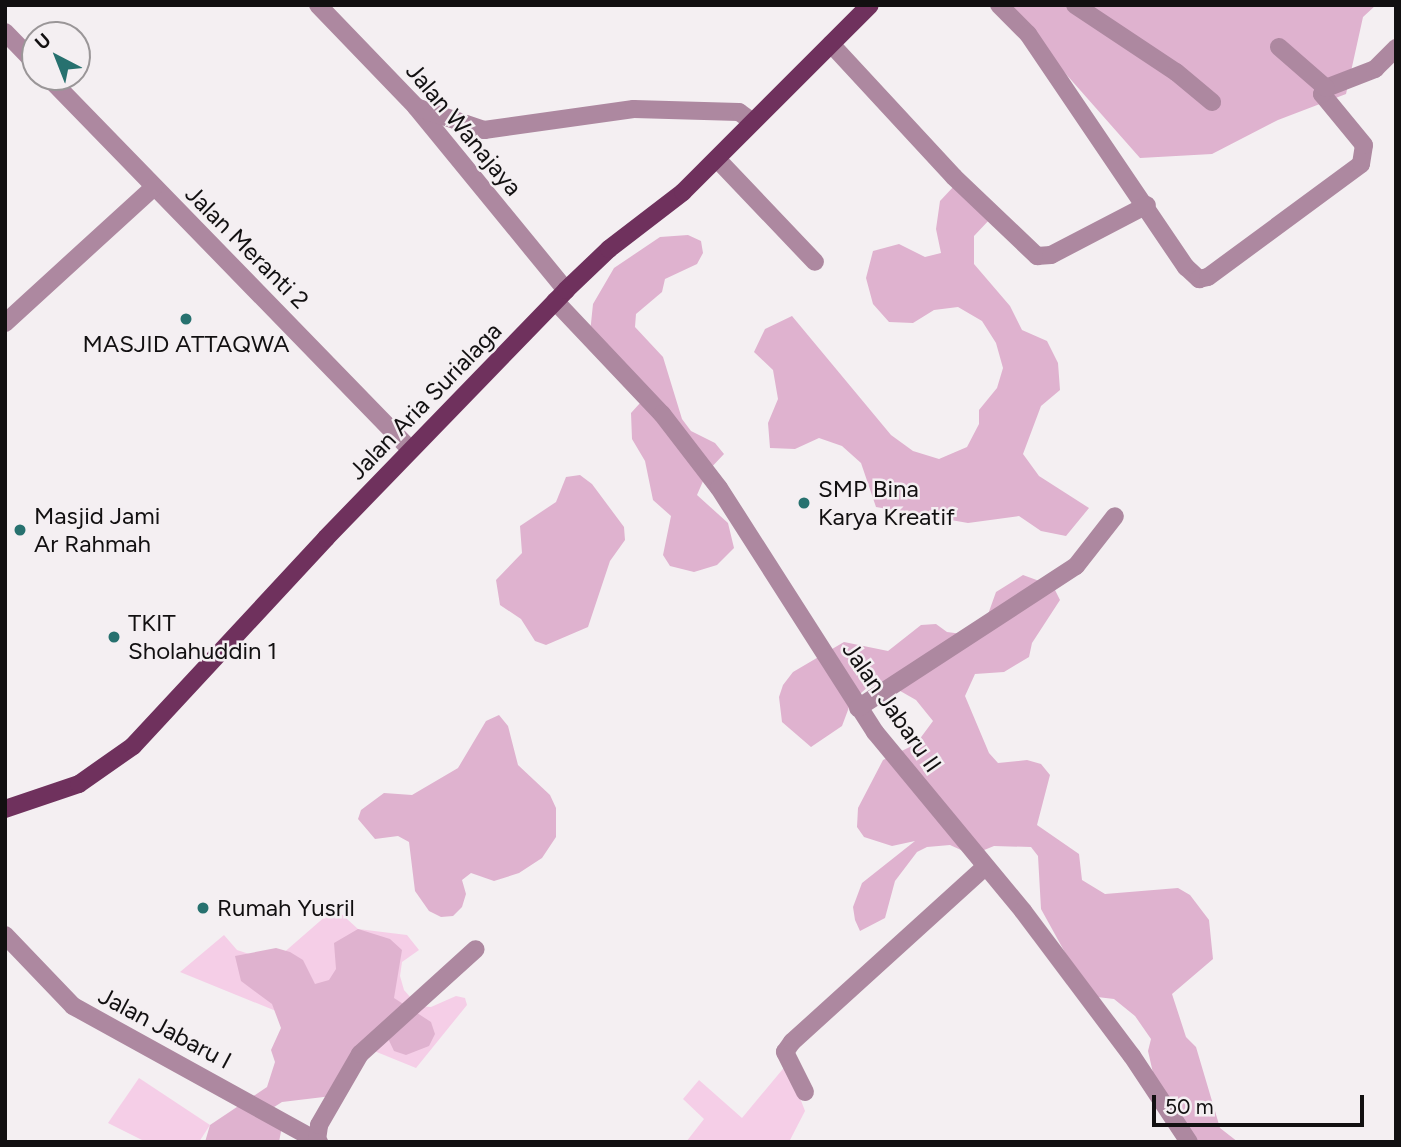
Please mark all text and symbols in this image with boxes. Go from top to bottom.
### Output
north arrow [21,21,91,91]
text: U [30,28,56,55]
street label: Jalan Wanajaya [400,57,528,201]
street label: Jalan Meranti 2 [179,179,315,315]
marker: MASJID ATTAQWA [178,311,194,327]
street label: Jalan Aria Surialaga [343,316,507,486]
place label: MASJID ATTAQWA [83,330,289,358]
place label: SMP Bina Karya Kreatif [818,475,955,531]
marker: SMP Bina Karya Kreatif [796,495,812,511]
place label: Masjid Jami Ar Rahmah [34,502,160,558]
marker: Masjid Jami Ar Rahmah [12,522,28,538]
place label: TKIT Sholahuddin 1 [128,609,277,665]
marker: TKIT Sholahuddin 1 [106,629,122,645]
street label: Jalan Jabaru II [836,636,948,778]
place label: Rumah Yusril [217,894,355,922]
marker: Rumah Yusril [195,900,211,916]
street label: Jalan Jabaru I [94,981,236,1075]
scale bar [1156,1080,1368,1124]
text: 50 m [1165,1094,1214,1119]

